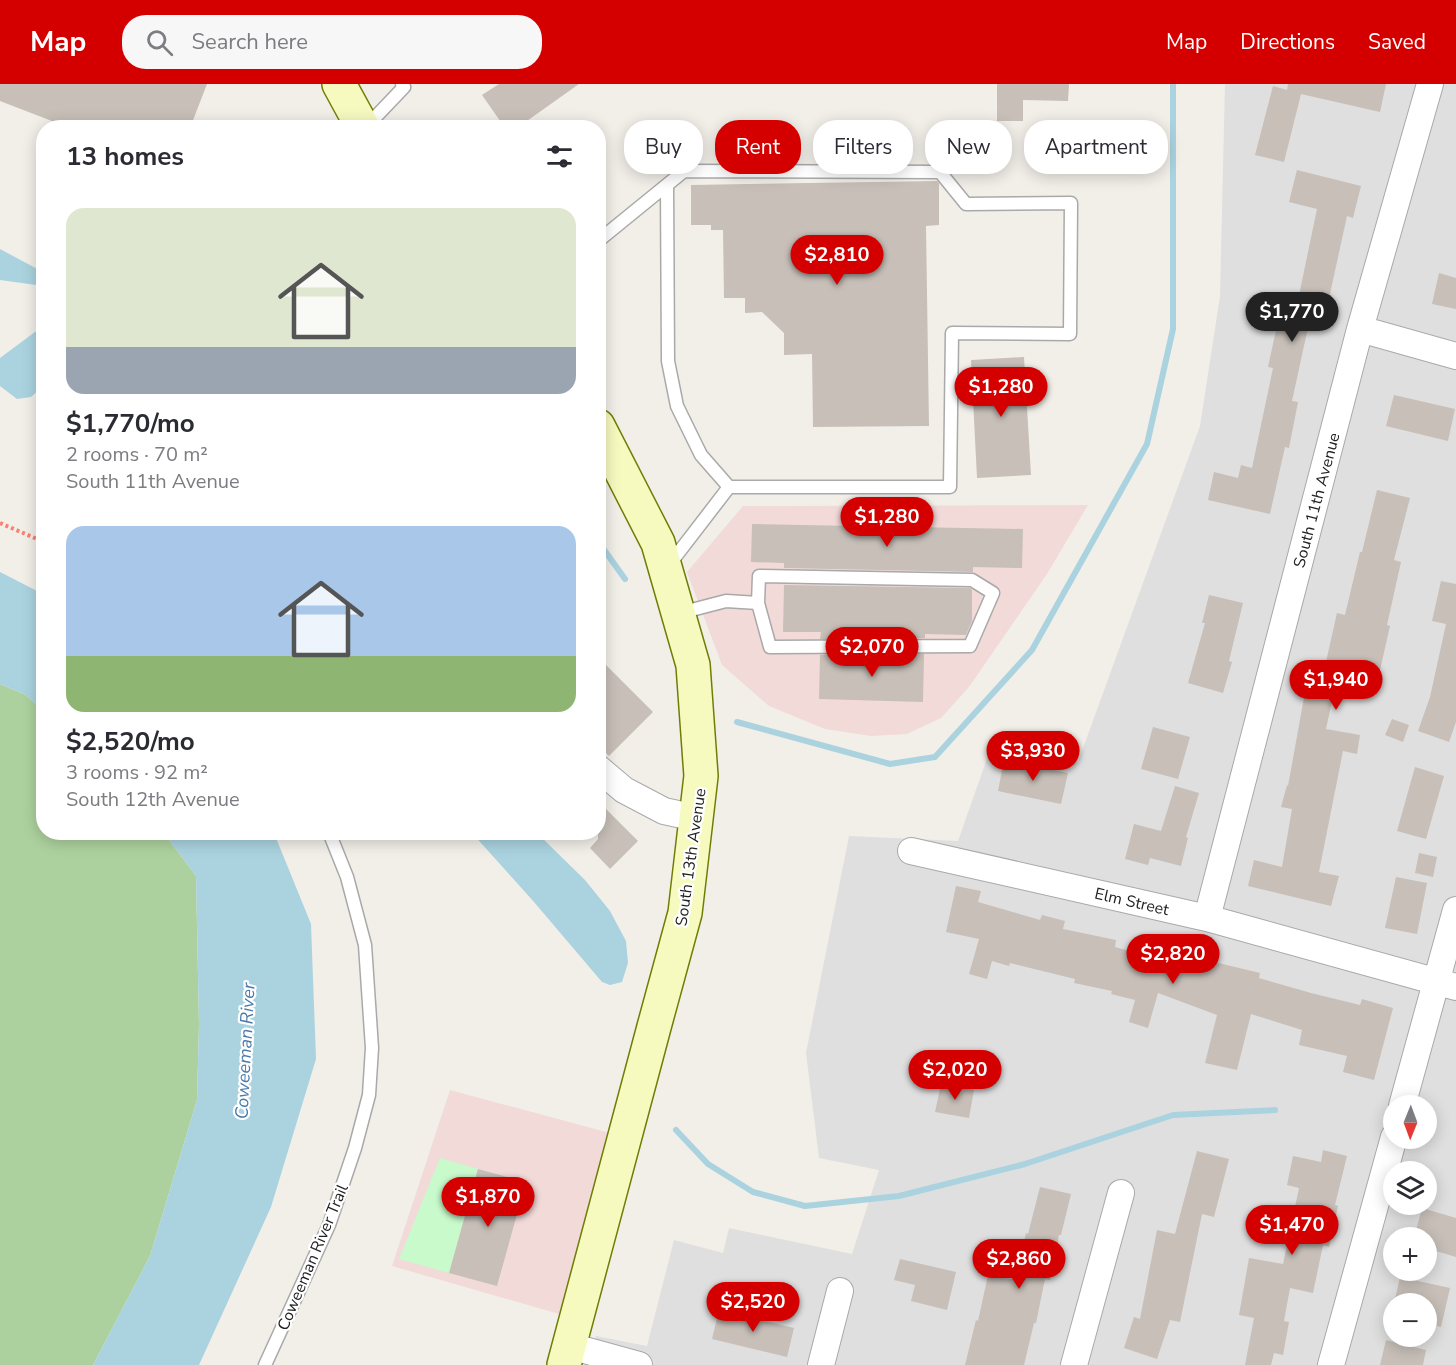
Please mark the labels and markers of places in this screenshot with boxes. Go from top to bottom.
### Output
pin: $2,810 [788,235,886,286]
pin: $1,770 [1243,292,1341,343]
pin: $1,280 [952,367,1050,418]
pin: $1,280 [838,497,936,548]
pin: $2,070 [823,627,921,678]
pin: $1,940 [1287,660,1385,711]
pin: $3,930 [984,731,1082,782]
pin: $2,820 [1124,934,1222,985]
pin: $2,020 [906,1050,1004,1101]
pin: $1,870 [439,1177,537,1228]
pin: $1,470 [1243,1205,1341,1256]
pin: $2,860 [970,1239,1068,1290]
pin: $2,520 [704,1282,802,1333]

